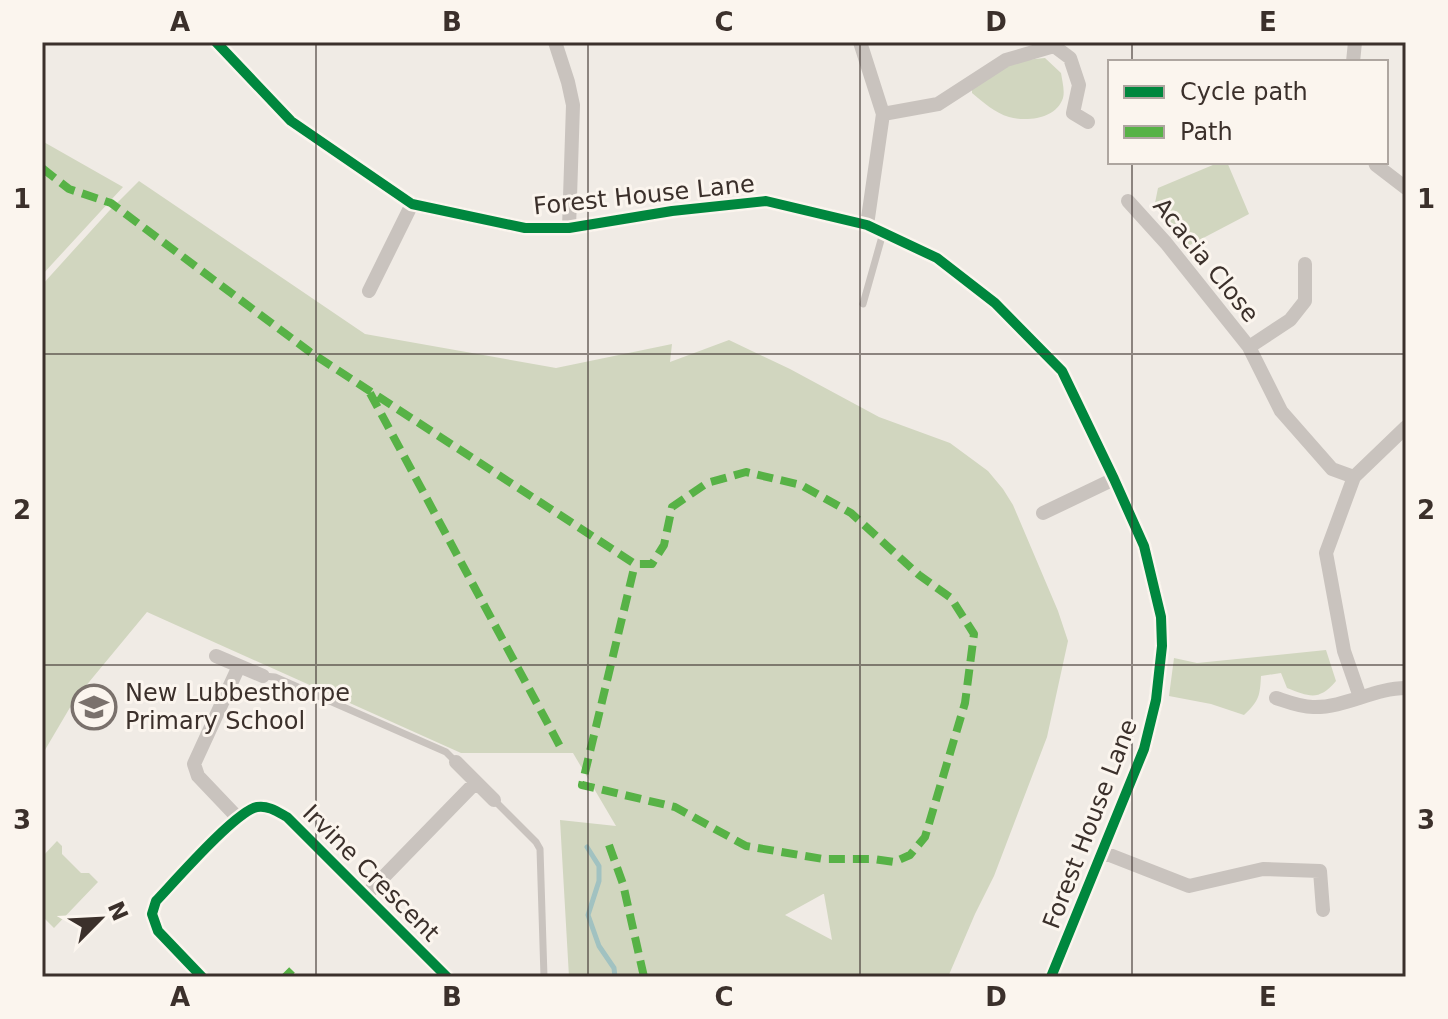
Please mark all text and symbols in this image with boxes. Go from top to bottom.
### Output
text: A [170,7,190,37]
text: B [442,7,462,37]
text: C [714,7,734,37]
text: D [985,7,1007,37]
text: E [1259,7,1277,37]
legend [1108,60,1388,164]
text: Cycle path [1180,78,1308,106]
text: Path [1180,118,1233,146]
street label: Forest House Lane [532,169,756,221]
text: 1 [13,184,31,214]
text: 1 [1417,184,1435,214]
street label: Acacia Close [1147,192,1265,328]
text: 2 [13,495,31,525]
text: 2 [1417,495,1435,525]
place label: New Lubbesthorpe Primary School [125,679,350,735]
school or university icon: New Lubbesthorpe Primary School [70,683,118,731]
street label: Forest House Lane [1037,715,1143,933]
street label: Irvine Crescent [297,799,445,947]
text: 3 [13,805,31,835]
text: 3 [1417,805,1435,835]
north arrow [60,879,140,959]
text: N [103,898,133,925]
text: A [170,982,190,1012]
text: B [442,982,462,1012]
text: C [714,982,734,1012]
text: D [985,982,1007,1012]
text: E [1259,982,1277,1012]

